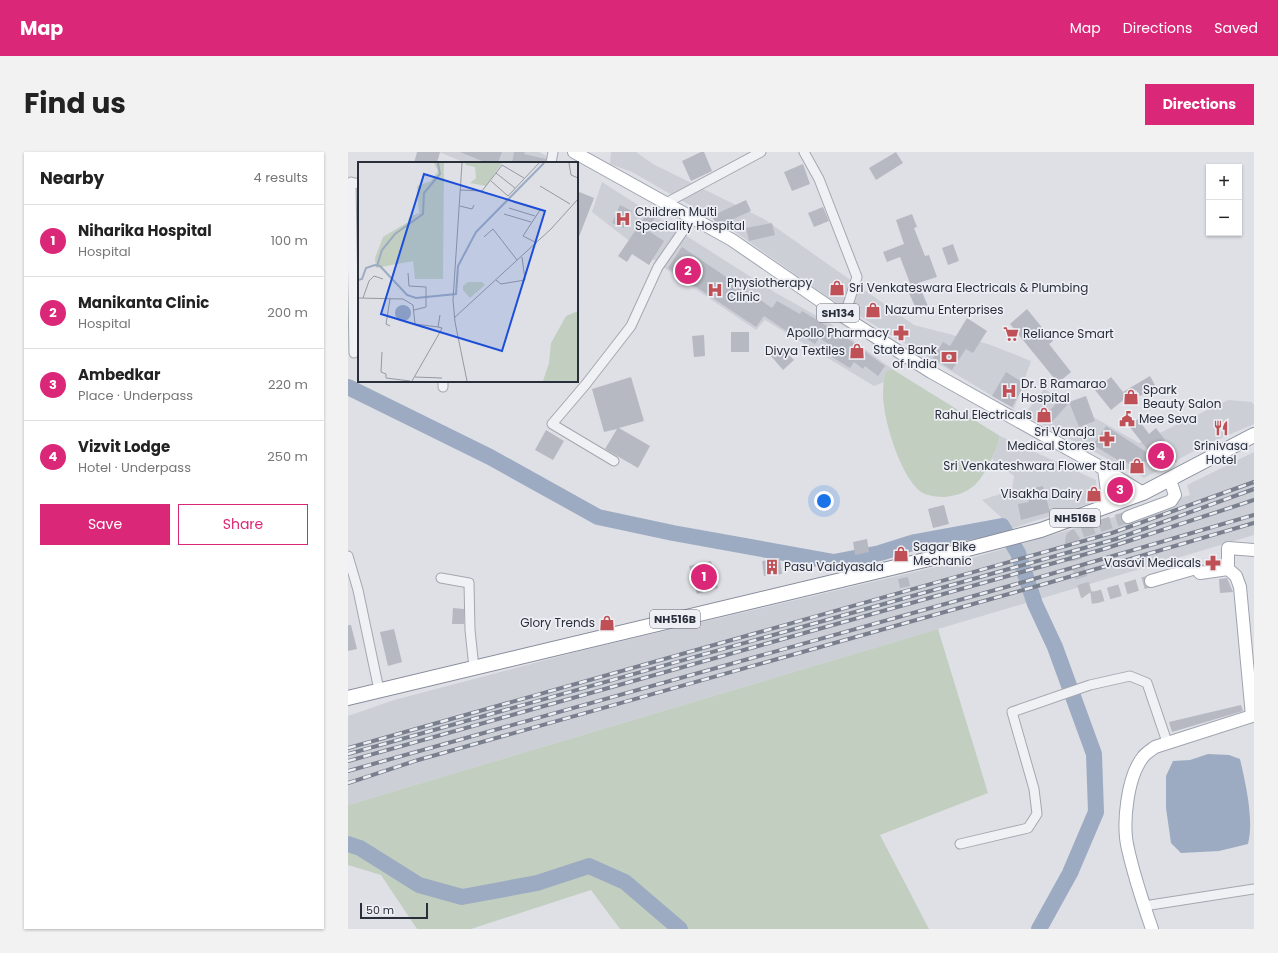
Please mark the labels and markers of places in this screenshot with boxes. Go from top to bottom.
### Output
place label: Children Multi Speciality Hospital [635,203,745,234]
hospital icon: Children Multi Speciality Hospital [614,210,632,228]
pin: 2 [675,256,701,286]
place label: Physiotherapy Clinic [727,274,812,305]
shop icon: Sri Venkateswara Electricals & Plumbing [828,279,846,297]
place label: Sri Venkateswara Electricals & Plumbing [849,279,1088,296]
hospital icon: Physiotherapy Clinic [706,281,724,299]
shop icon: Nazumu Enterprises [864,301,882,319]
place label: Nazumu Enterprises [885,301,1004,318]
place label: Apollo Pharmacy [787,324,889,341]
pharmacy icon: Apollo Pharmacy [892,324,910,342]
supermarket icon: Reliance Smart [1002,325,1020,343]
place label: Reliance Smart [1023,325,1114,342]
place label: State Bank of India [873,341,938,372]
place label: Divya Textiles [765,342,845,359]
shop icon: Divya Textiles [848,342,866,360]
bank icon: State Bank of India [940,348,958,366]
place label: Dr. B Ramarao Hospital [1021,375,1107,406]
place label: Spark Beauty Salon [1143,381,1221,412]
hospital icon: Dr. B Ramarao Hospital [1000,382,1018,400]
shop icon: Spark Beauty Salon [1122,388,1140,406]
place label: Rahul Electricals [935,406,1032,423]
shop icon: Rahul Electricals [1035,406,1053,424]
public building icon: Mee Seva [1118,410,1136,428]
place label: Mee Seva [1139,410,1197,427]
restaurant icon: Srinivasa Hotel [1212,419,1230,437]
place label: Sri Vanaja Medical Stores [1007,423,1095,454]
pharmacy icon: Sri Vanaja Medical Stores [1098,430,1116,448]
place label: Srinivasa Hotel [1194,437,1248,468]
pin: 4 [1148,441,1174,471]
place label: Sri Venkateshwara Flower Stall [943,457,1125,474]
shop icon: Sri Venkateshwara Flower Stall [1128,457,1146,475]
pin: 3 [1107,475,1133,505]
place label: Visakha Dairy [1001,485,1082,502]
shop icon: Visakha Dairy [1085,485,1103,503]
place label: Sagar Bike Mechanic [913,538,976,569]
shop icon: Sagar Bike Mechanic [892,545,910,563]
place label: Vasavi Medicals [1104,554,1201,571]
pharmacy icon: Vasavi Medicals [1204,554,1222,572]
building icon: Pasu Vaidyasala [763,558,781,576]
place label: Pasu Vaidyasala [784,558,884,575]
pin: 1 [691,562,717,592]
place label: Glory Trends [520,614,595,631]
shop icon: Glory Trends [598,614,616,632]

